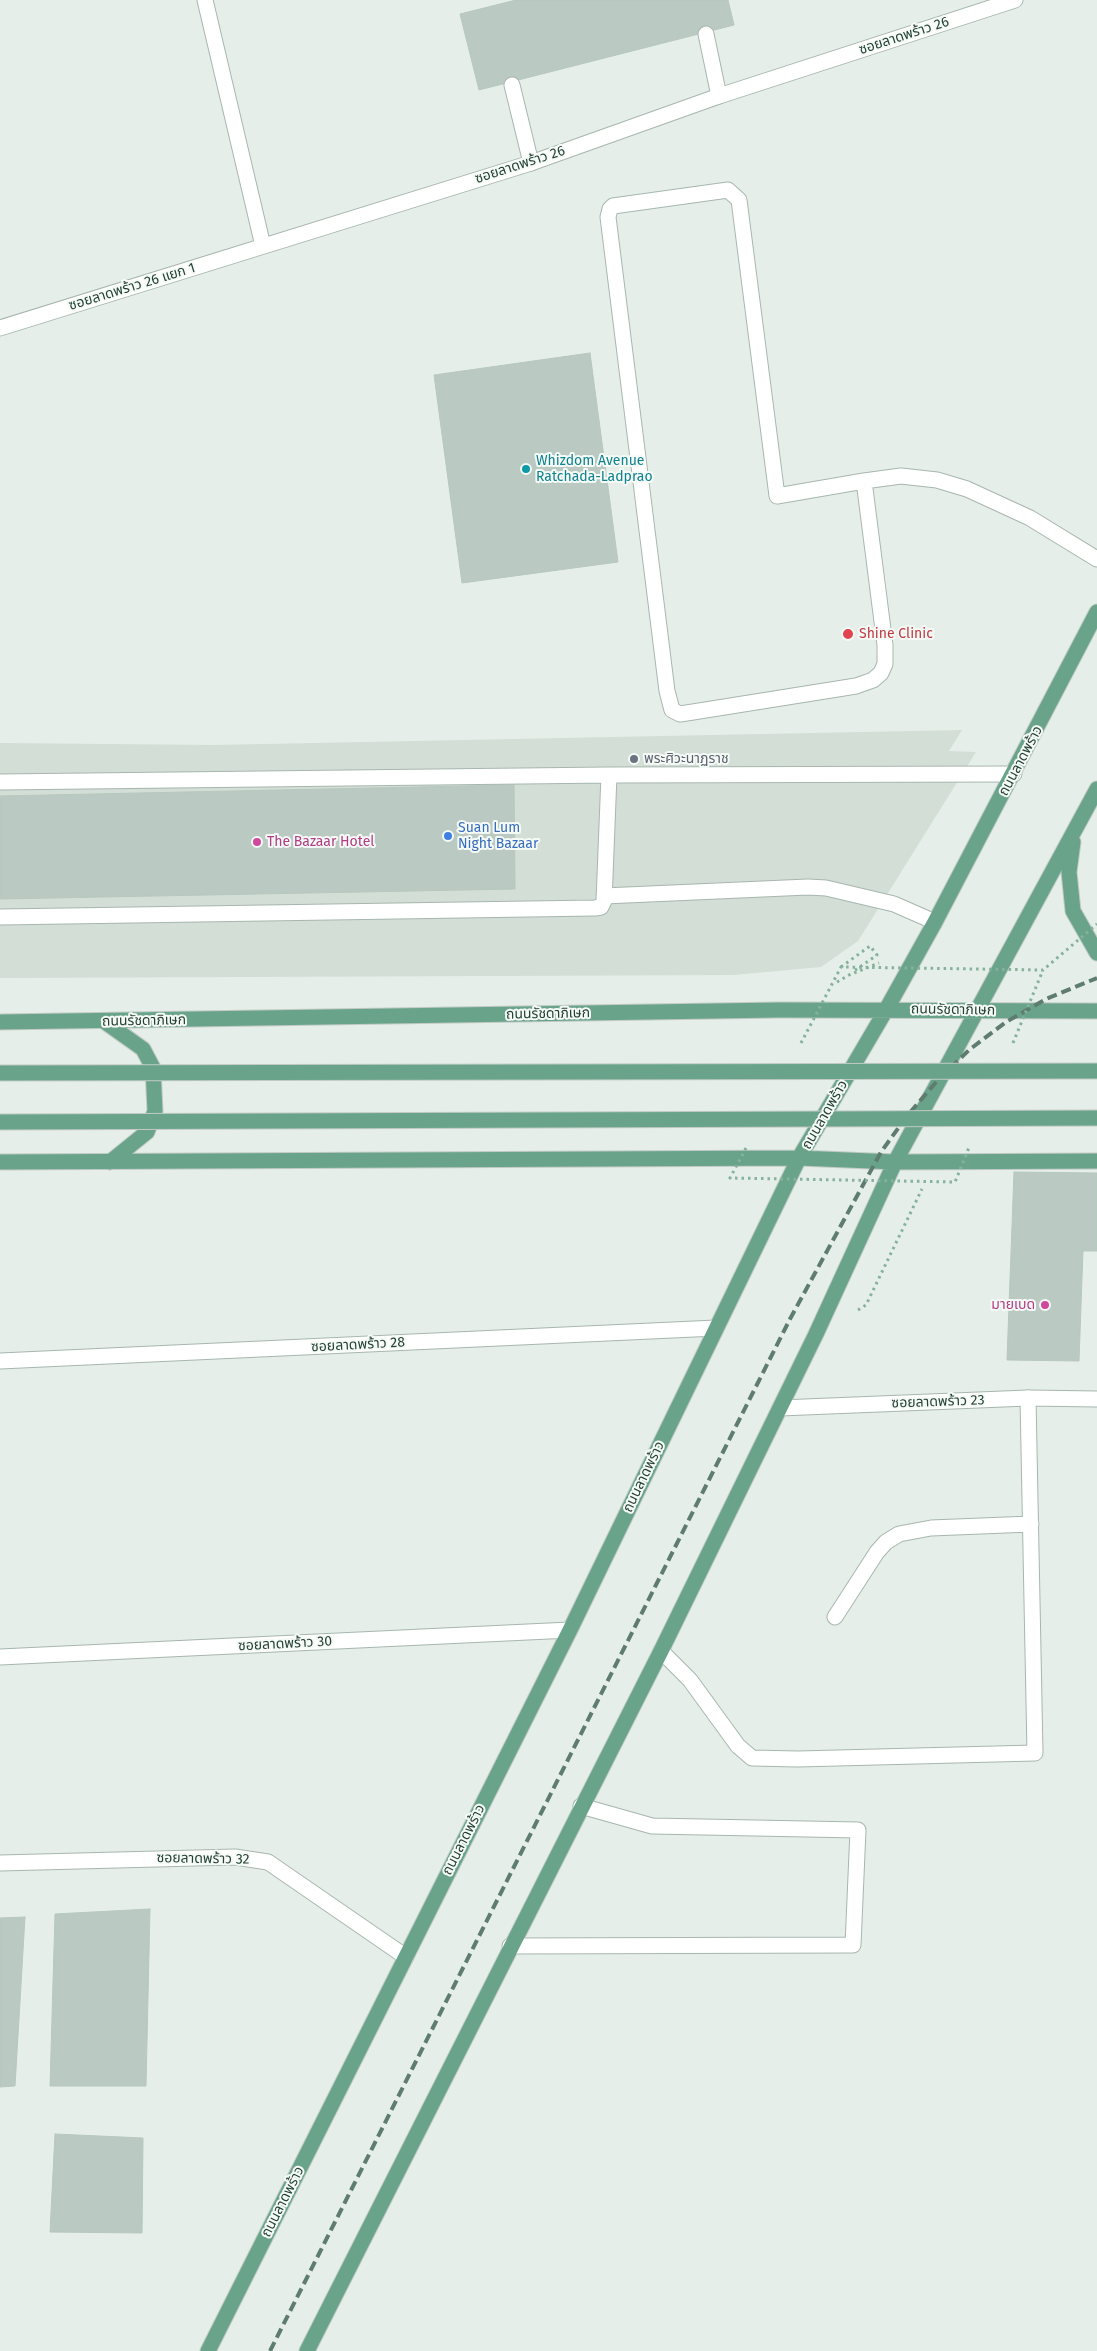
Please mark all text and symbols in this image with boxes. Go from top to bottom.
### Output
street label: ซอยลาดพร้าว 26 [857,14,951,58]
street label: ซอยลาดพร้าว 26 [473,143,567,187]
street label: ซอยลาดพร้าว 26 แยก 1 [67,260,197,314]
place label: Whizdom Avenue Ratchada-Ladprao [536,453,653,486]
marker: Whizdom Avenue Ratchada-Ladprao [520,463,532,475]
place label: Shine Clinic [859,626,933,642]
marker: Shine Clinic [841,627,855,641]
street label: ถนนลาดพร้าว [996,723,1046,799]
place label: พระศิวะนาฏราช [644,751,729,767]
marker: พระศิวะนาฏราช [628,753,640,765]
place label: Suan Lum Night Bazaar [458,820,538,852]
marker: Suan Lum Night Bazaar [442,830,454,842]
place label: The Bazaar Hotel [267,834,374,850]
marker: The Bazaar Hotel [251,836,263,848]
street label: ถนนรัชดาภิเษก [911,1001,995,1019]
street label: ถนนรัชดาภิเษก [506,1005,590,1023]
street label: ถนนรัชดาภิเษก [102,1012,186,1030]
street label: ถนนลาดพร้าว [798,1077,852,1153]
place label: มายเบด [991,1297,1035,1313]
marker: มายเบด [1039,1299,1051,1311]
street label: ซอยลาดพร้าว 28 [311,1334,405,1356]
street label: ซอยลาดพร้าว 23 [891,1392,985,1412]
street label: ถนนลาดพร้าว [620,1439,668,1515]
street label: ซอยลาดพร้าว 30 [238,1633,332,1655]
street label: ถนนลาดพร้าว [439,1802,489,1878]
street label: ซอยลาดพร้าว 32 [156,1850,250,1868]
street label: ถนนลาดพร้าว [258,2164,308,2240]

